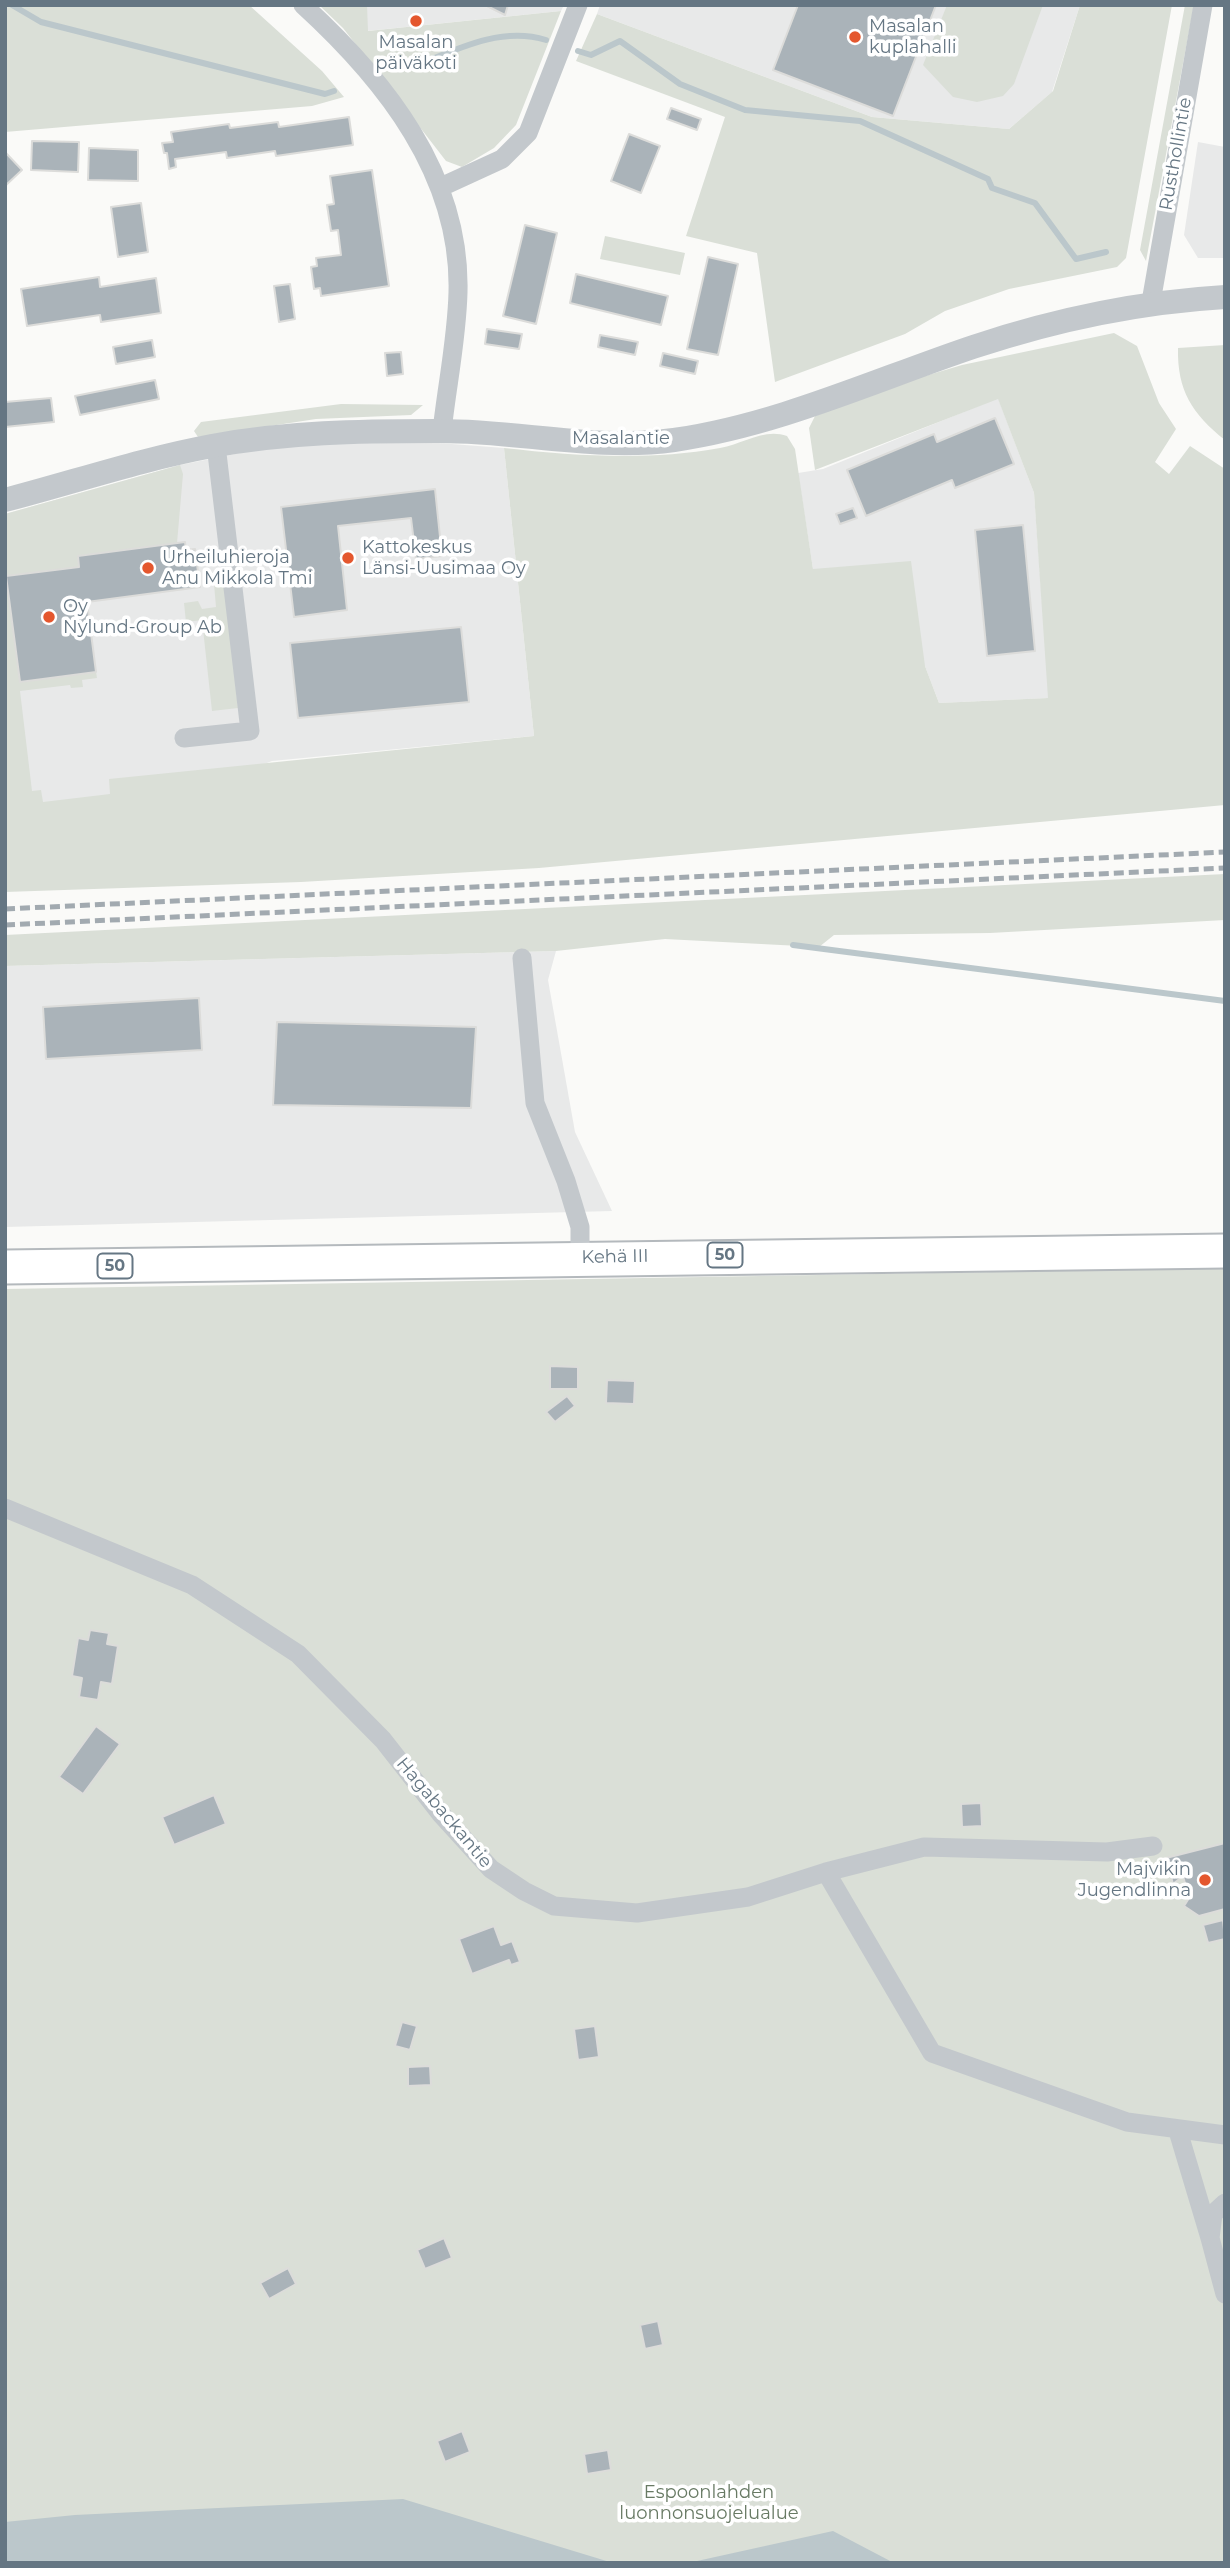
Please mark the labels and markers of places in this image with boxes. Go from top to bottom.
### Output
marker: Masalan päiväkoti [408,13,424,29]
place label: Masalan kuplahalli [869,16,957,58]
marker: Masalan kuplahalli [847,29,863,45]
place label: Masalan päiväkoti [375,32,457,74]
place label: Kattokeskus Länsi-Uusimaa Oy [362,537,526,580]
place label: Urheiluhieroja Anu Mikkola Tmi [162,547,313,590]
marker: Kattokeskus Länsi-Uusimaa Oy [340,550,356,566]
marker: Urheiluhieroja Anu Mikkola Tmi [140,560,156,576]
place label: Oy Nylund-Group Ab [63,596,222,638]
marker: Oy Nylund-Group Ab [41,609,57,625]
place label: Majvikin Jugendlinna [1078,1859,1191,1902]
marker: Majvikin Jugendlinna [1197,1872,1213,1888]

